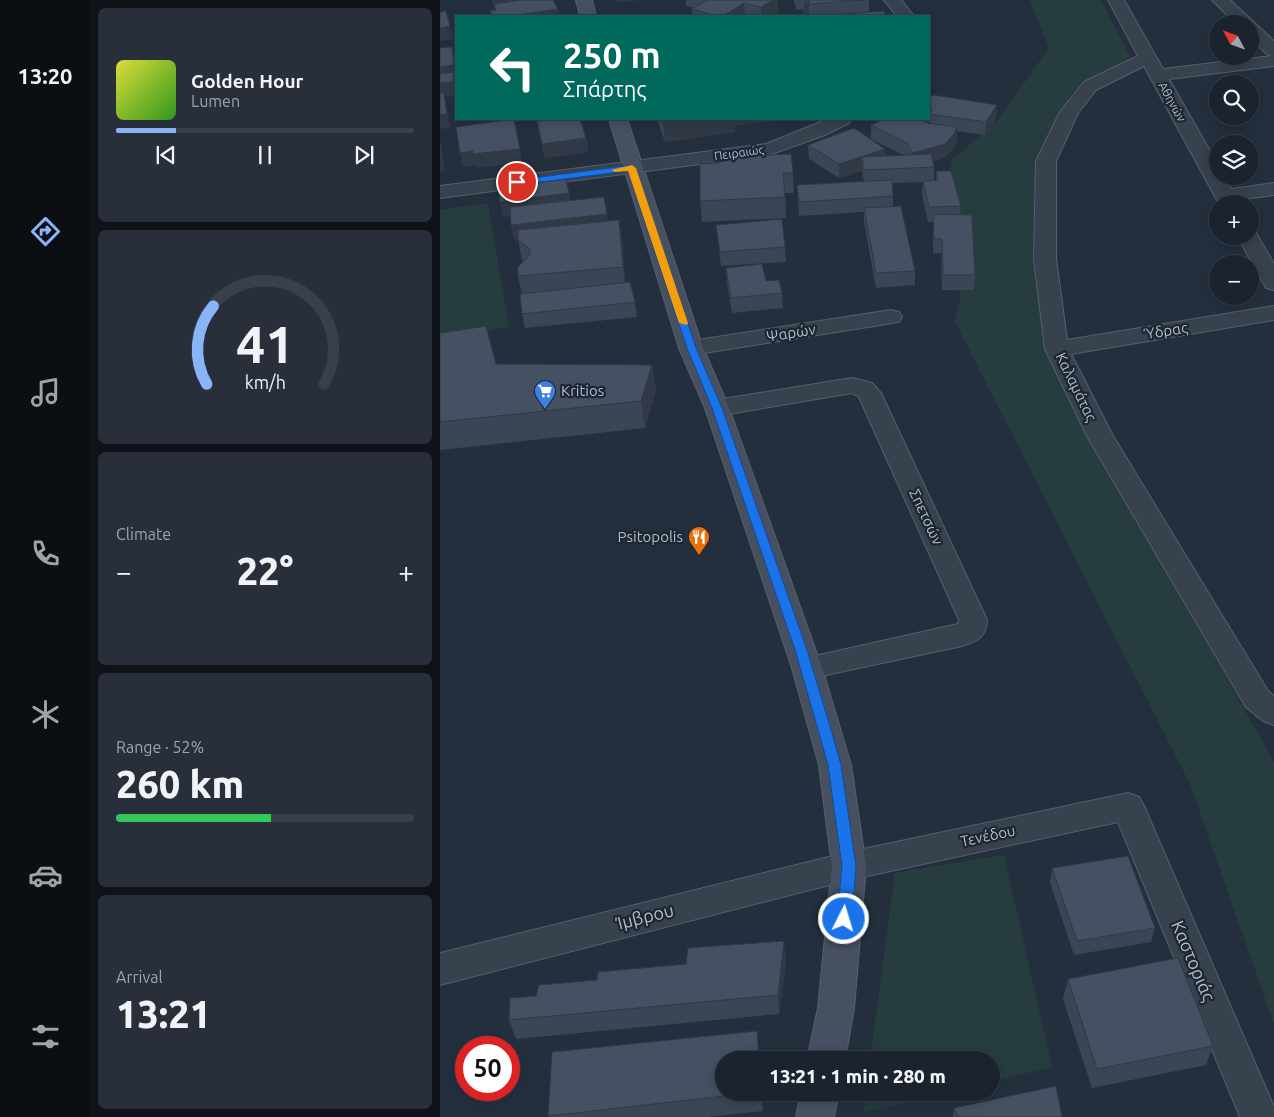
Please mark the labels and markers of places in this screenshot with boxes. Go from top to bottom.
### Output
pin [496,161,538,203]
supermarket icon: Kritios [533,379,557,410]
place label: Kritios [561,382,604,399]
restaurant icon: Psitopolis [687,525,711,556]
place label: Psitopolis [618,528,683,545]

